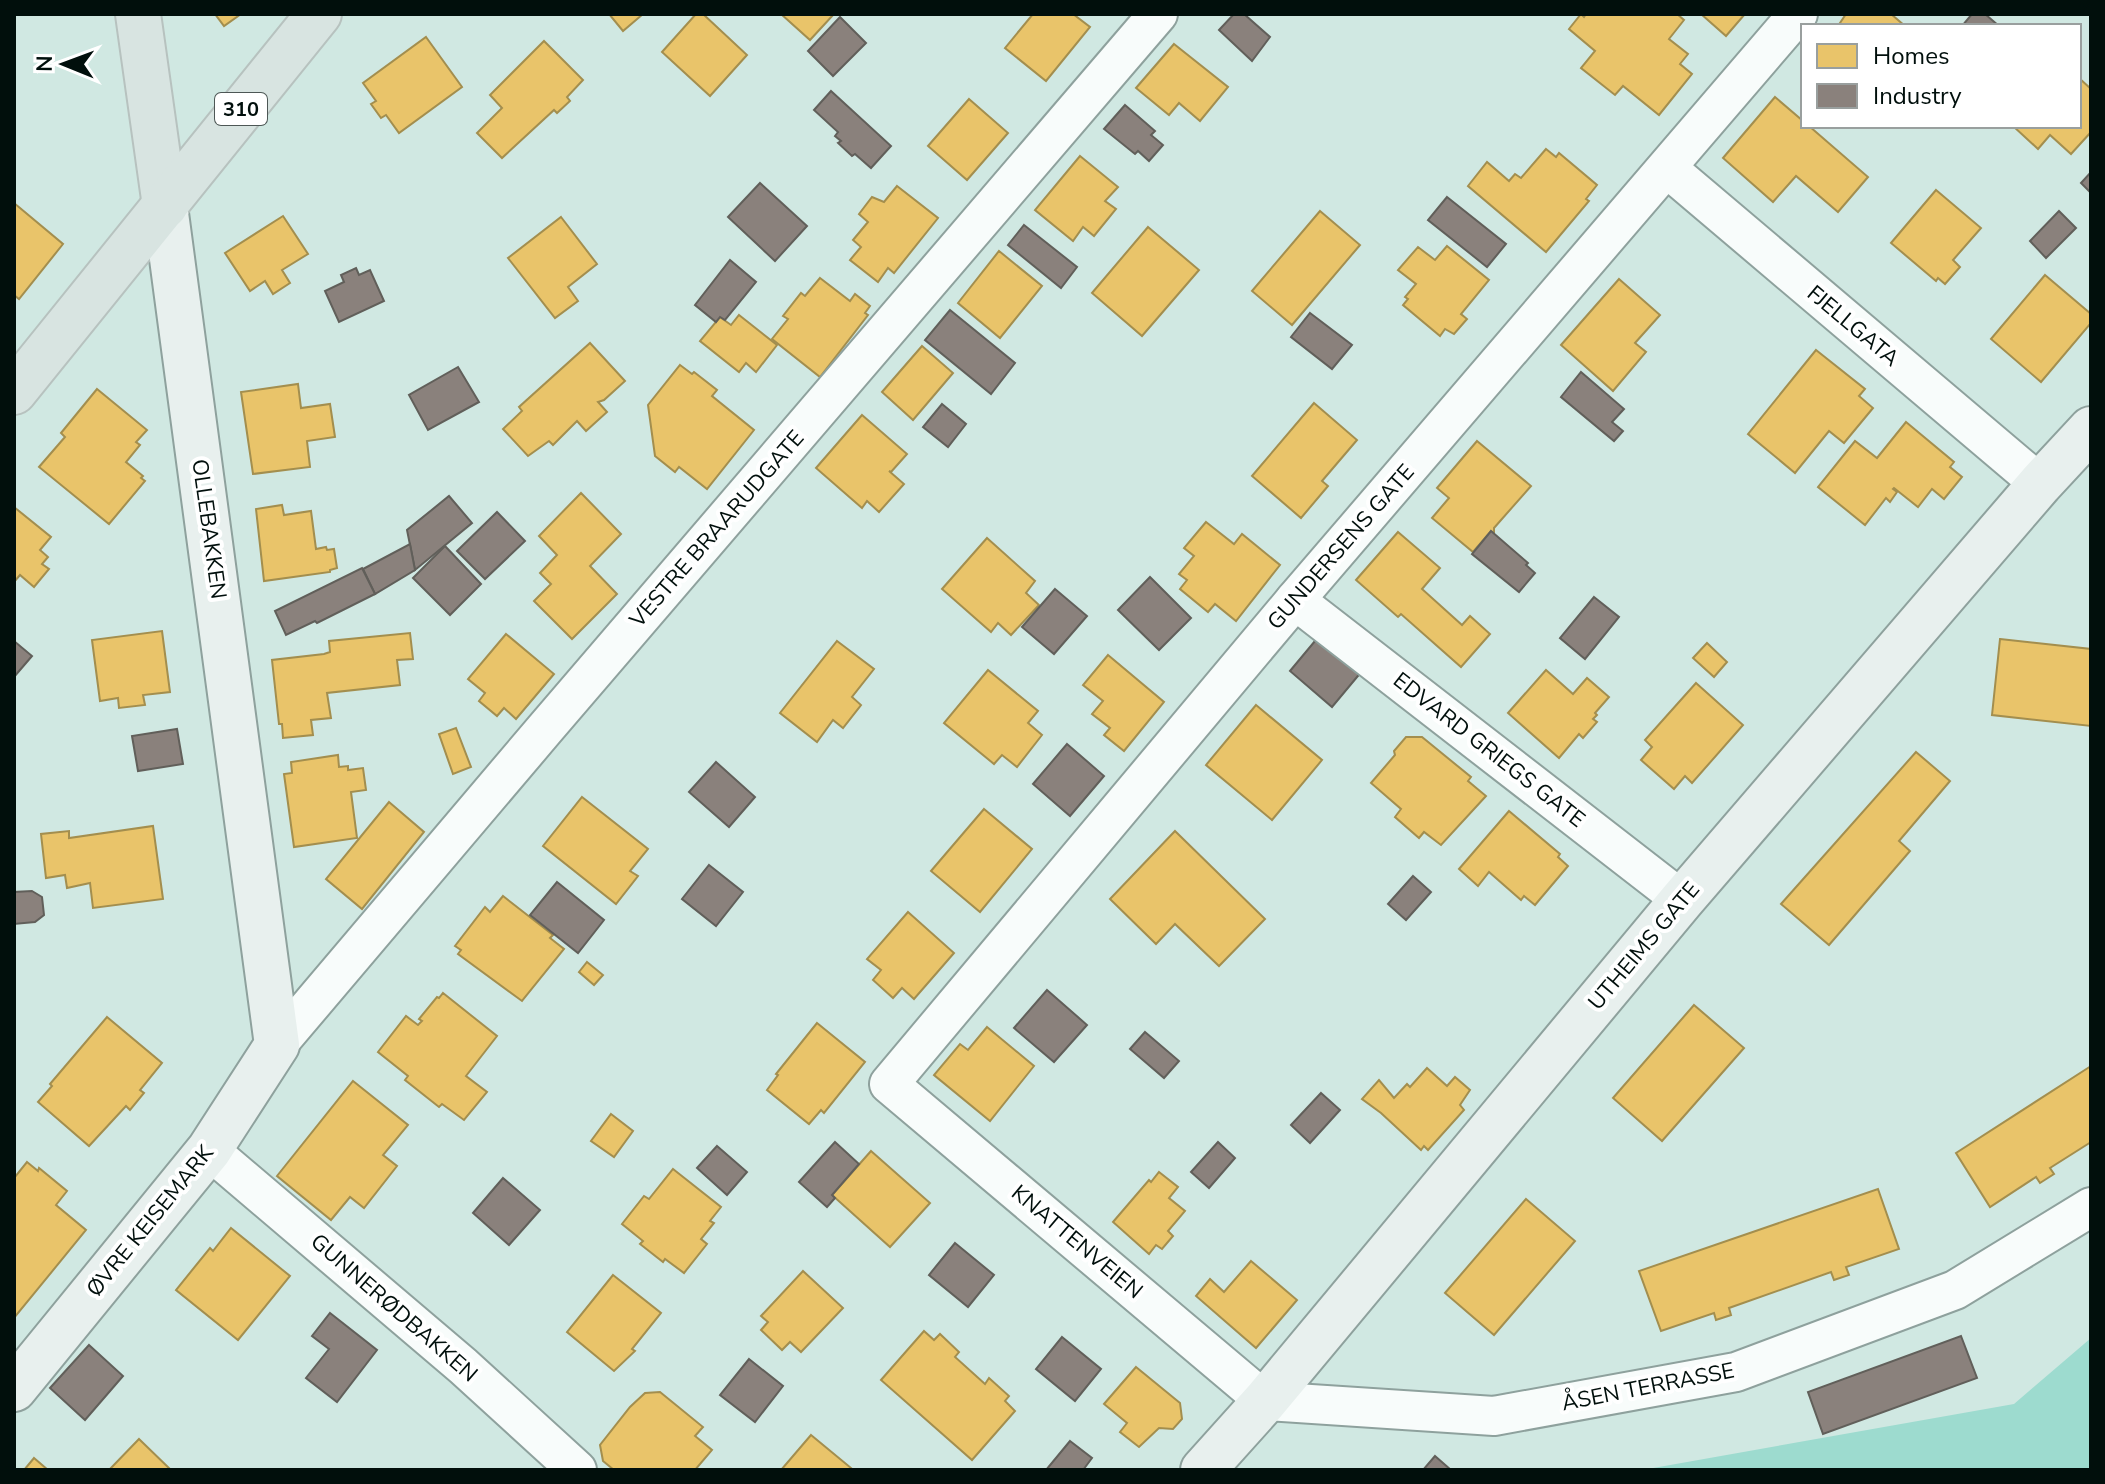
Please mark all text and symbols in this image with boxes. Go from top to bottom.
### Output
north arrow [24,24,104,104]
legend [1801,24,2081,128]
text: Homes [1873,40,1949,72]
text: N [30,55,60,72]
text: Industry [1873,80,1962,112]
road number: 310 [215,93,267,125]
street label: FJELLGATA [1800,279,1906,373]
street label: VESTRE BRAARUDGATE [622,424,811,635]
street label: OLLEBAKKEN [184,457,234,601]
street label: GUNDERSENS GATE [1261,458,1421,636]
street label: EDVARD GRIEGS GATE [1387,665,1591,835]
street label: UTHEIMS GATE [1581,876,1707,1016]
street label: ØVRE KEISEMARK [80,1138,221,1303]
street label: KNATTENVEIEN [1005,1178,1149,1306]
street label: GUNNERØDBAKKEN [304,1227,484,1389]
street label: ÅSEN TERRASSE [1559,1356,1737,1418]

